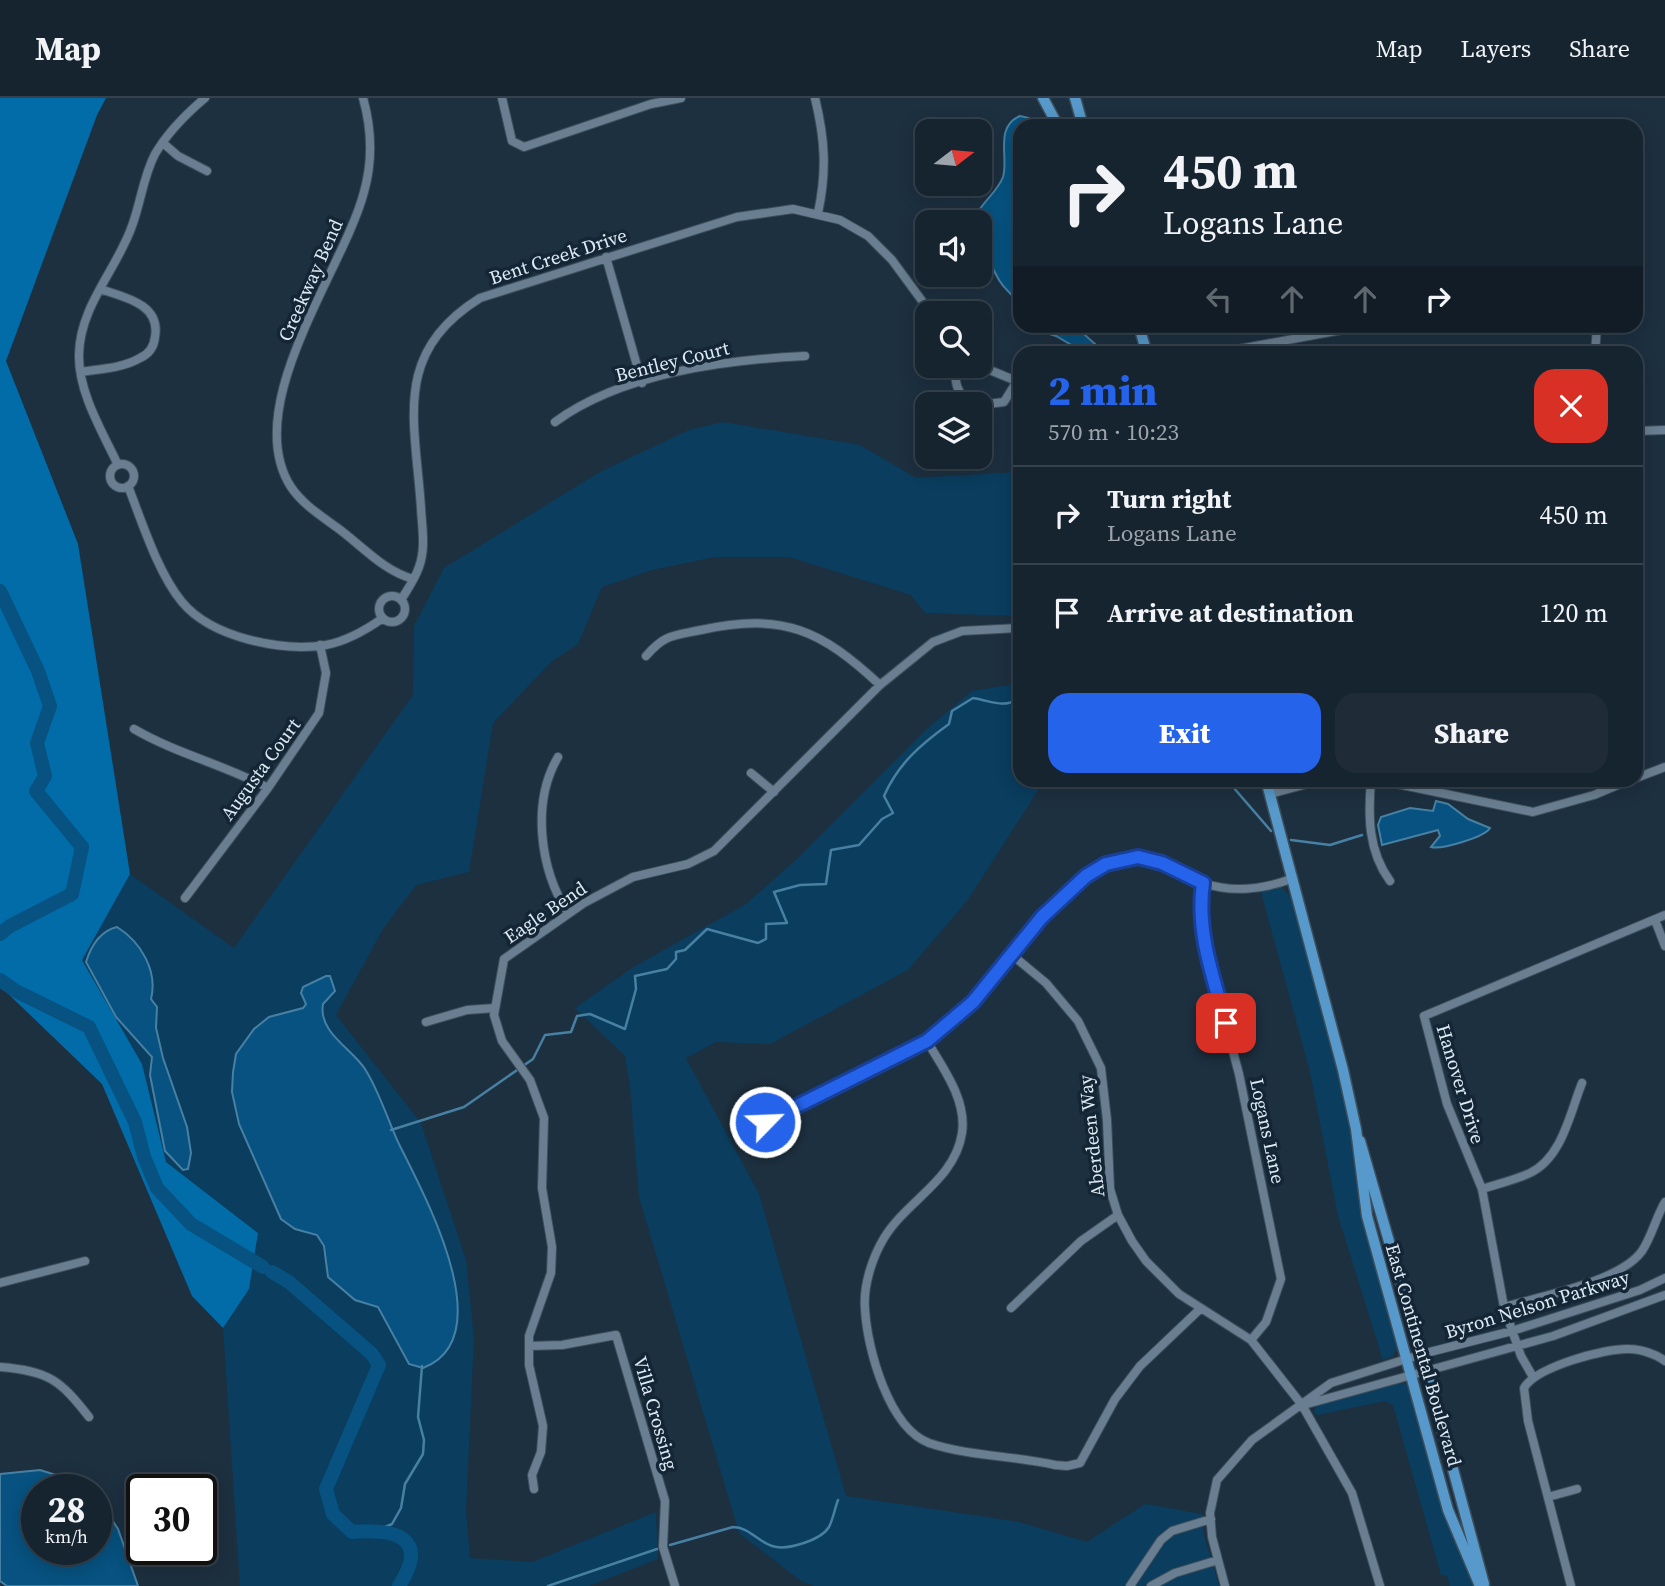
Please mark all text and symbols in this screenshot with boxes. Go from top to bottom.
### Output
text: Map [35,26,101,71]
text: Map [1376,32,1423,65]
text: Layers [1461,32,1531,65]
text: Share [1569,32,1630,65]
north arrow [915,119,992,196]
map controls [915,119,992,469]
text: 450 m [1163,137,1298,204]
icon: right [1048,147,1139,238]
text: Logans Lane [1163,201,1343,245]
button: sound [915,210,992,287]
street label: Creekway Bend [271,215,349,345]
street label: Bent Creek Drive [486,221,630,291]
icon: left [1200,280,1238,318]
icon: ahead [1273,280,1311,318]
icon: ahead [1346,280,1384,318]
icon: right [1419,280,1457,318]
button: search [915,301,992,378]
street label: Bentley Court [612,334,732,388]
text: 2 min [1048,361,1158,419]
button: close [1534,369,1608,443]
button: layers [915,392,992,469]
text: 570 m · 10:23 [1048,416,1179,448]
text: Turn right [1107,481,1231,517]
icon: right [1048,496,1086,534]
text: 450 m [1540,497,1608,533]
text: Logans Lane [1107,517,1237,549]
icon: arrive [1048,594,1086,632]
text: Arrive at destination [1107,595,1354,631]
text: 120 m [1540,595,1608,631]
button: Exit [1048,693,1321,773]
button: Share [1335,693,1608,773]
street label: Augusta Court [214,712,306,825]
street label: Eagle Bend [499,875,592,949]
pin [1196,993,1256,1053]
icon: arrive [1207,1004,1245,1042]
street label: Hanover Drive [1431,1021,1491,1147]
street label: Aberdeen Way [1072,1073,1110,1198]
street label: Logans Lane [1244,1076,1292,1186]
position arrow [728,1085,802,1159]
street label: East Continental Boulevard [1380,1241,1468,1469]
street label: Byron Nelson Parkway [1442,1263,1633,1344]
street label: Villa Crossing [627,1353,685,1473]
speed limit sign: 30 [126,1474,217,1565]
text: 28 [48,1486,85,1534]
text: km/h [45,1524,88,1549]

